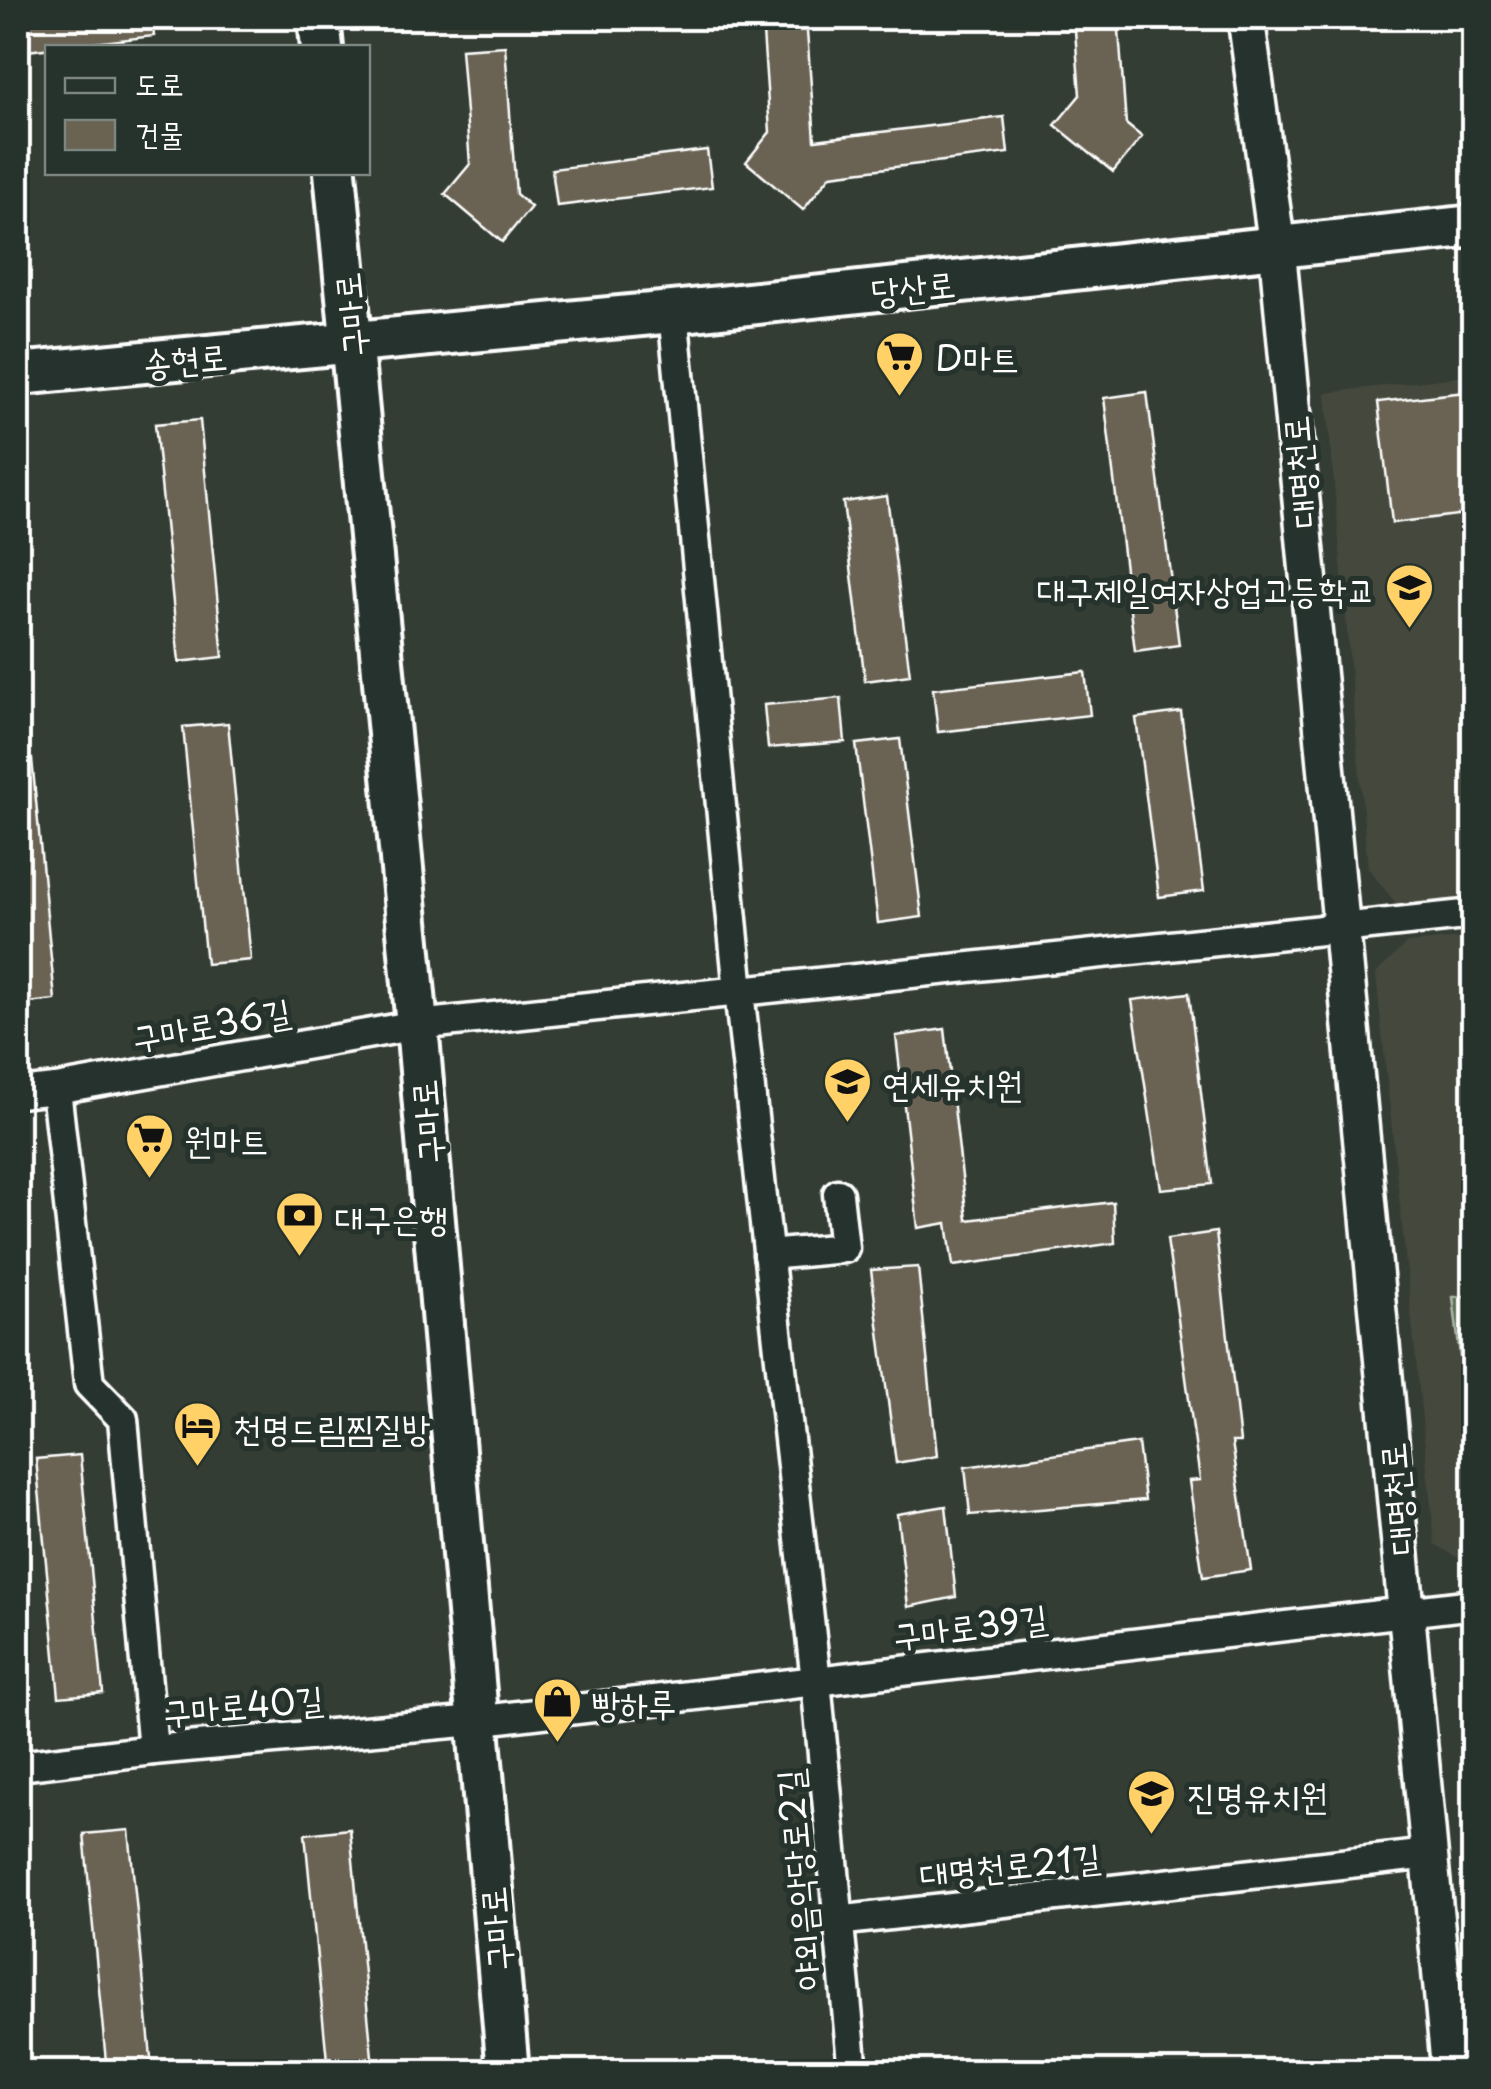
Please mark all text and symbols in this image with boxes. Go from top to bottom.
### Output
legend [45,45,370,175]
text: 도로 [135,60,183,105]
text: 건물 [135,110,183,155]
street label: 당산로 [868,255,958,317]
street label: 구마로 [318,270,380,360]
street label: 송현로 [141,328,229,388]
supermarket icon: D마트 [874,330,926,398]
place label: D마트 [935,330,1019,383]
street label: 대명천로 [1267,414,1329,530]
place label: 대구제일여자상업고등학교 [1037,562,1375,615]
school or university icon: 대구제일여자상업고등학교 [1384,562,1436,630]
street label: 구마로36길 [127,983,295,1063]
school or university icon: 연세유치원 [821,1056,873,1124]
place label: 연세유치원 [882,1056,1023,1109]
street label: 구마로 [395,1078,455,1166]
supermarket icon: 원마트 [123,1112,175,1180]
place label: 원마트 [184,1112,269,1165]
bank icon: 대구은행 [274,1190,326,1258]
place label: 대구은행 [335,1190,448,1243]
hotel icon: 천명드림찜질방 [172,1400,224,1468]
place label: 천명드림찜질방 [233,1400,430,1453]
street label: 대명천로 [1364,1441,1426,1557]
street label: 구마로39길 [890,1589,1050,1661]
street label: 구마로40길 [160,1671,326,1737]
shop icon: 빵하루 [531,1676,583,1744]
place label: 빵하루 [592,1676,677,1729]
street label: 야외음악당로2길 [761,1767,833,1993]
school or university icon: 진명유치원 [1126,1768,1178,1836]
place label: 진명유치원 [1187,1768,1328,1821]
street label: 대명천로21길 [917,1828,1103,1900]
street label: 구마로 [464,1885,524,1973]

